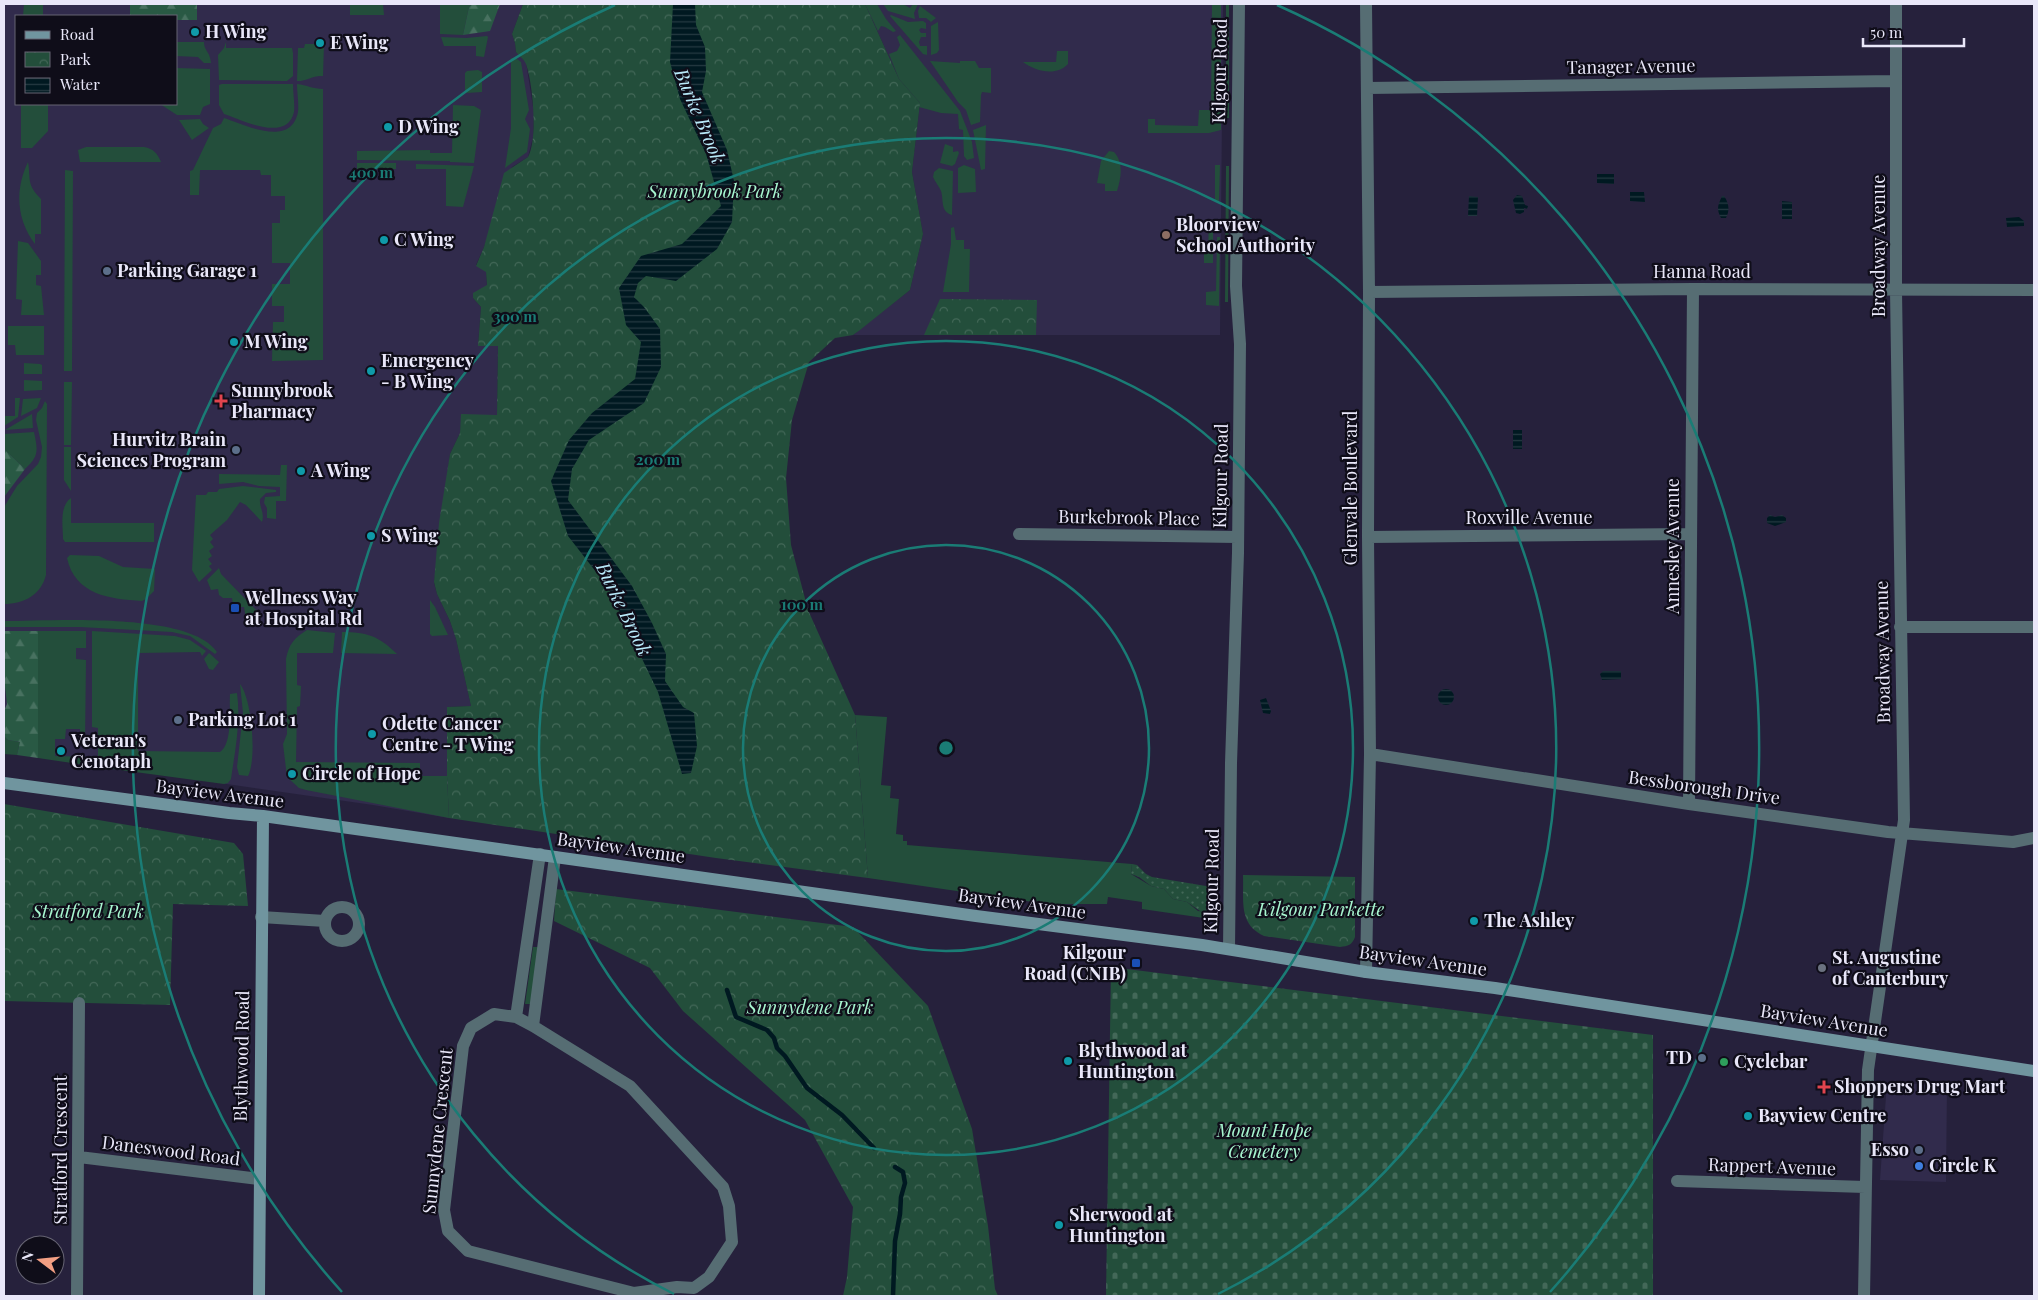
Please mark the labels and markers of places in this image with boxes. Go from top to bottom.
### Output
place label: H Wing [205,19,266,43]
marker: H Wing [189,26,201,38]
place label: E Wing [330,30,388,54]
marker: E Wing [314,37,326,49]
place label: D Wing [398,114,459,138]
marker: D Wing [382,121,394,133]
place label: Bloorview School Authority [1176,212,1316,257]
place label: C Wing [394,227,454,251]
marker: Bloorview School Authority [1160,229,1172,241]
marker: C Wing [378,234,390,246]
place label: Parking Garage 1 [117,258,257,282]
marker: Parking Garage 1 [101,265,113,277]
place label: M Wing [244,329,308,353]
marker: M Wing [228,336,240,348]
place label: Emergency - B Wing [381,348,475,393]
marker: Emergency - B Wing [365,365,377,377]
place label: Sunnybrook Pharmacy [231,378,334,423]
marker: Sunnybrook Pharmacy [215,395,227,407]
place label: Hurvitz Brain Sciences Program [77,427,227,472]
marker: Hurvitz Brain Sciences Program [230,444,242,456]
place label: A Wing [310,458,370,482]
marker: A Wing [295,465,307,477]
place label: S Wing [381,523,439,547]
marker: S Wing [365,530,377,542]
place label: Wellness Way at Hospital Rd [244,585,363,630]
marker: Wellness Way at Hospital Rd [229,602,241,614]
place label: Parking Lot 1 [188,707,296,731]
place label: Odette Cancer Centre - T Wing [382,711,514,756]
marker: Parking Lot 1 [172,714,184,726]
place label: Veteran's Cenotaph [70,728,151,773]
marker: Odette Cancer Centre - T Wing [366,728,378,740]
centre of rings [937,739,955,757]
marker: Veteran's Cenotaph [55,745,67,757]
place label: Circle of Hope [302,761,421,785]
marker: Circle of Hope [286,768,298,780]
place label: The Ashley [1484,908,1575,932]
marker: The Ashley [1468,915,1480,927]
place label: Kilgour Road (CNIB) [1024,940,1127,985]
place label: St. Augustine of Canterbury [1832,945,1949,990]
marker: Kilgour Road (CNIB) [1130,957,1142,969]
marker: St. Augustine of Canterbury [1816,962,1828,974]
place label: Blythwood at Huntington [1078,1038,1187,1083]
place label: TD [1666,1045,1692,1069]
place label: Cyclebar [1734,1049,1808,1073]
marker: TD [1696,1052,1708,1064]
marker: Blythwood at Huntington [1062,1055,1074,1067]
marker: Cyclebar [1718,1056,1730,1068]
place label: Shoppers Drug Mart [1834,1074,2006,1098]
marker: Shoppers Drug Mart [1818,1081,1830,1093]
place label: Bayview Centre [1758,1103,1886,1127]
marker: Bayview Centre [1742,1110,1754,1122]
place label: Esso [1871,1137,1909,1161]
marker: Esso [1913,1144,1925,1156]
place label: Circle K [1929,1153,1997,1177]
marker: Circle K [1913,1160,1925,1172]
place label: Sherwood at Huntington [1069,1202,1173,1247]
marker: Sherwood at Huntington [1053,1219,1065,1231]

